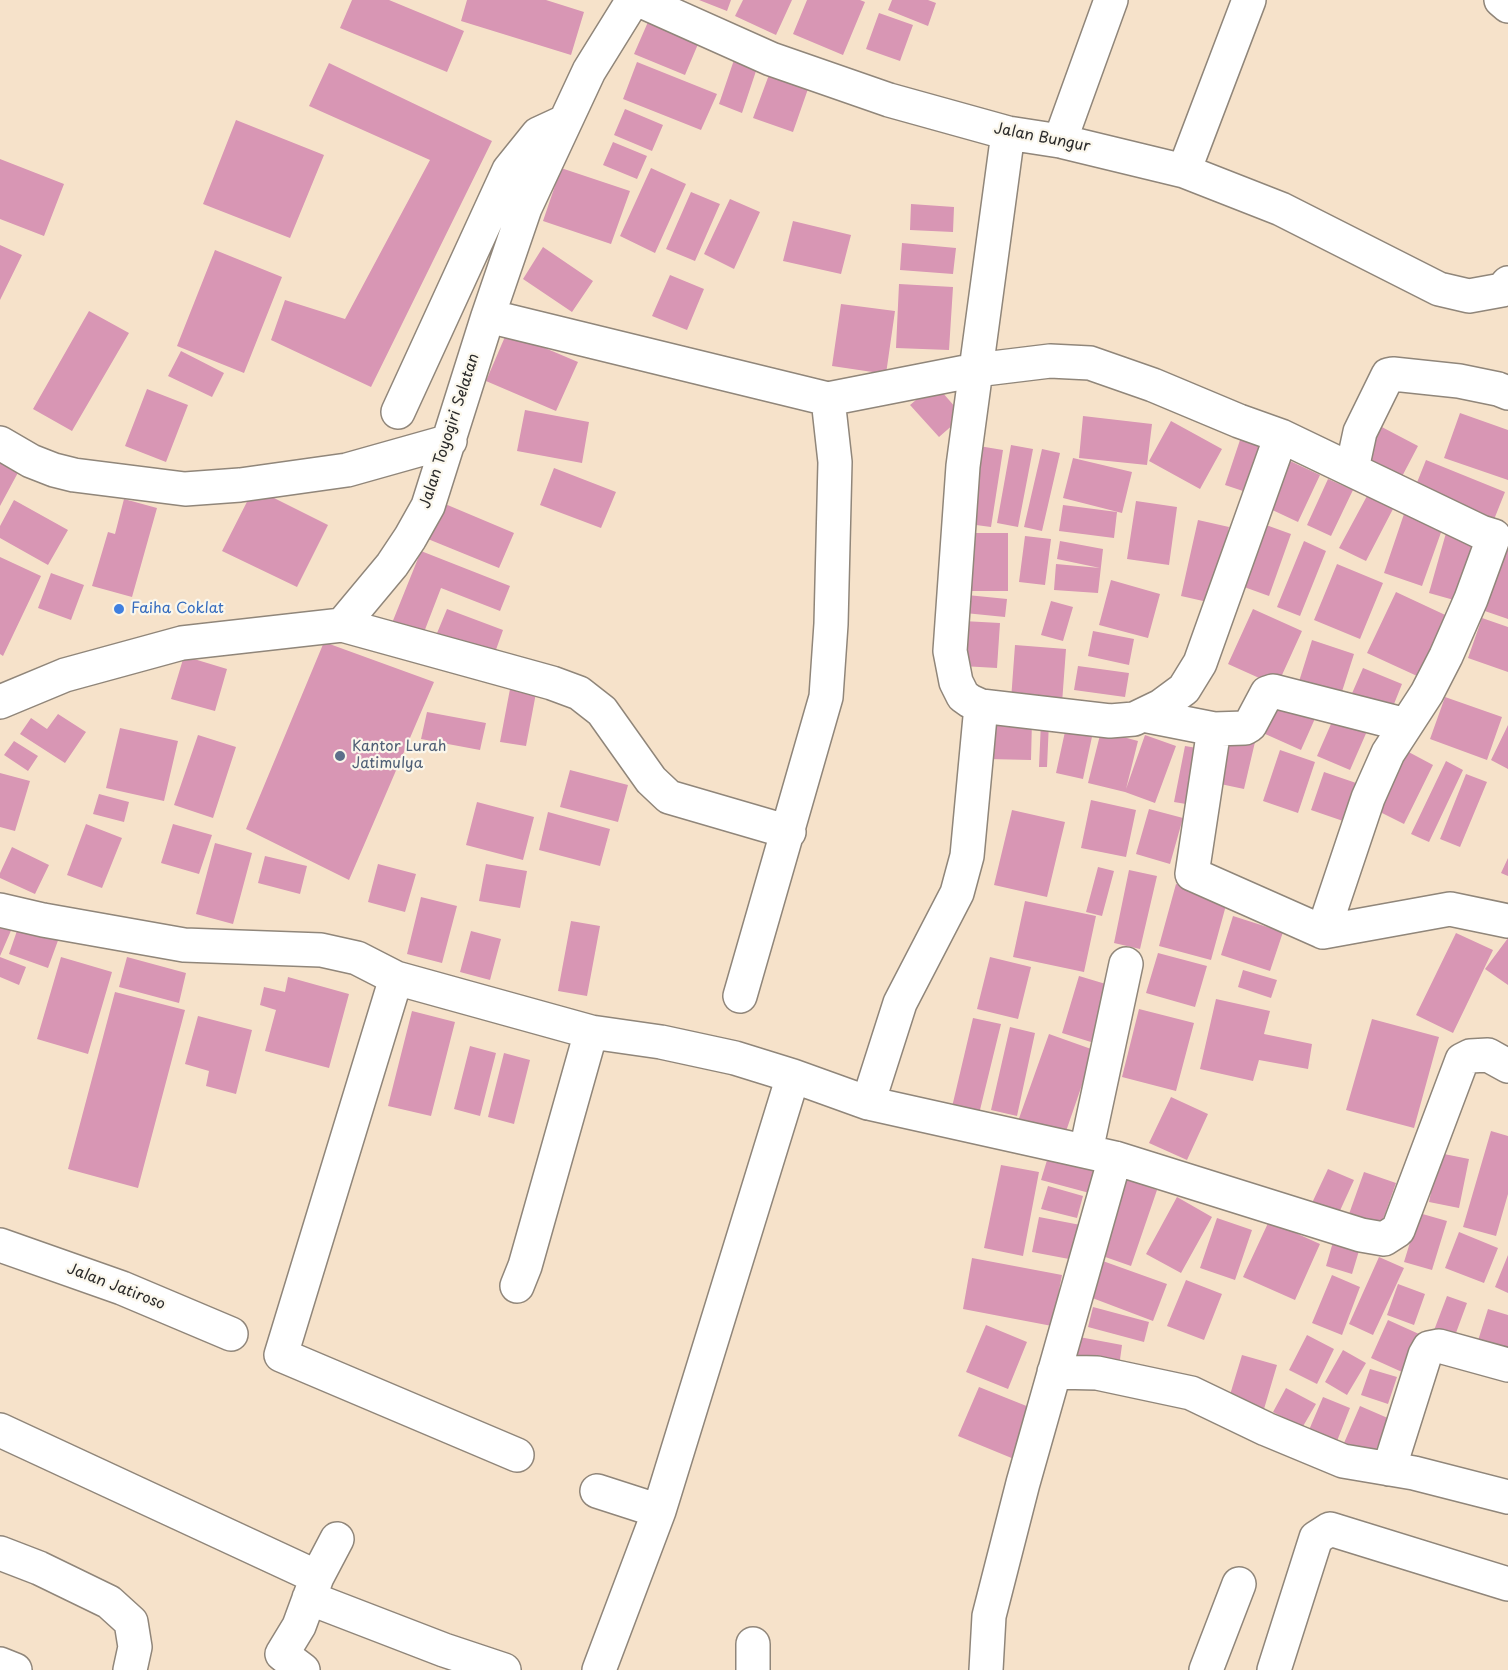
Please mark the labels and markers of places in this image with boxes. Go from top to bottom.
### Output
place label: Faiha Coklat [131,600,224,618]
marker: Faiha Coklat [112,602,126,616]
place label: Kantor Lurah Jatimulya [352,738,446,773]
marker: Kantor Lurah Jatimulya [333,749,347,763]

